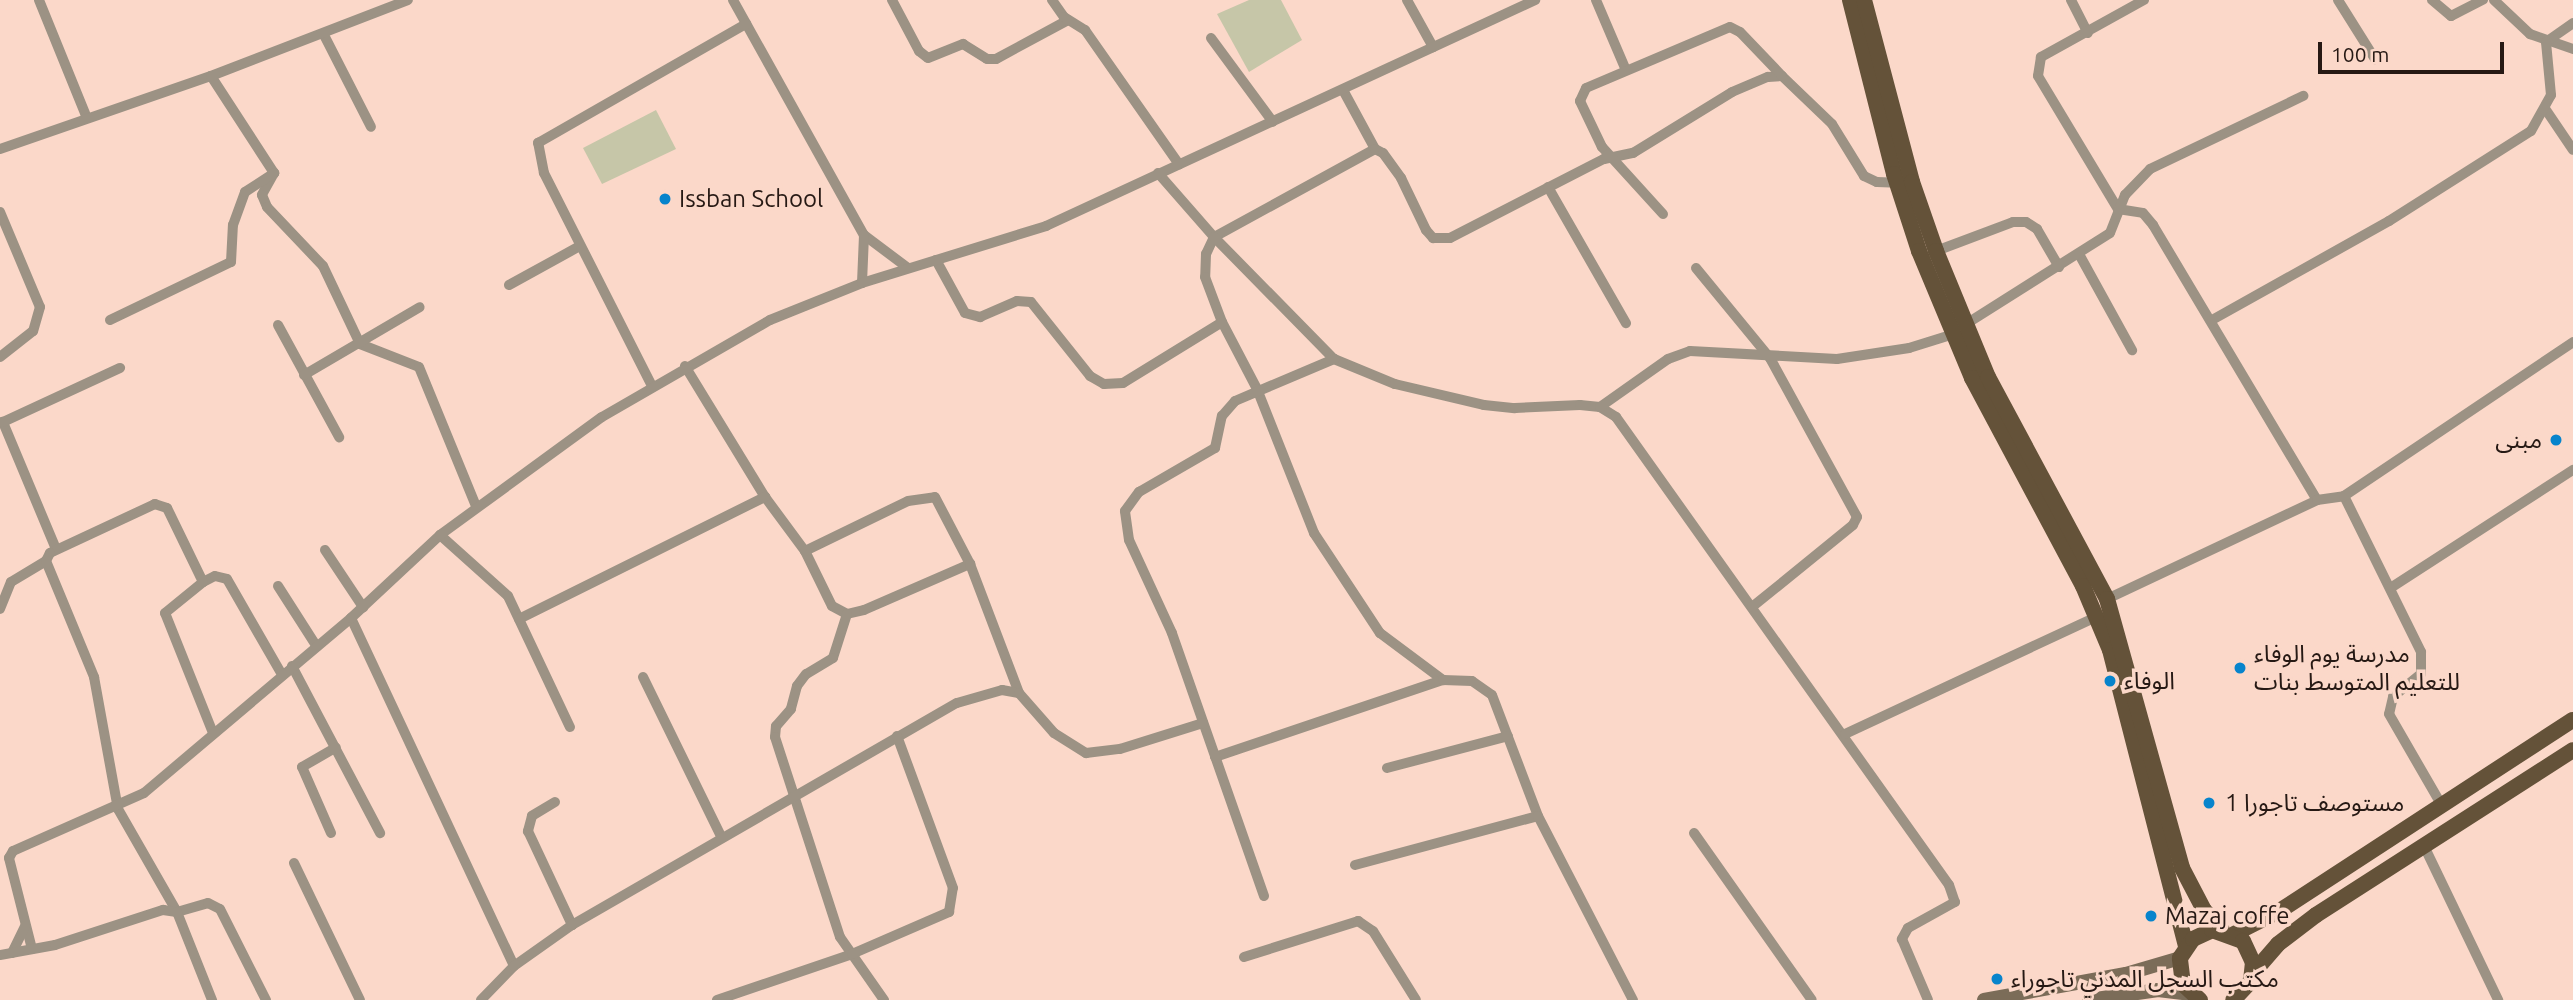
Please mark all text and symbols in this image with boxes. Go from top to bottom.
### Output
scale bar [2321,28,2506,72]
text: 100 m [2331,42,2389,66]
place label: Issban School [679,185,823,213]
marker: Issban School [657,191,673,207]
place label: مبنى [2495,426,2542,454]
marker: مبنى [2548,432,2564,448]
place label: مدرسة يوم الوفاء للتعليم المتوسط بنات [2254,640,2460,696]
marker: مدرسة يوم الوفاء للتعليم المتوسط بنات [2232,660,2248,676]
place label: الوفاء [2124,667,2175,695]
marker: الوفاء [2102,673,2118,689]
place label: مستوصف تاجورا 1 [2225,789,2404,817]
marker: مستوصف تاجورا 1 [2199,793,2219,813]
place label: Mazaj coffe [2165,902,2289,930]
marker: Mazaj coffe [2143,908,2159,924]
place label: مكتب السجل المدني تاجوراء [2011,965,2279,993]
marker: مكتب السجل المدني تاجوراء [1989,971,2005,987]

